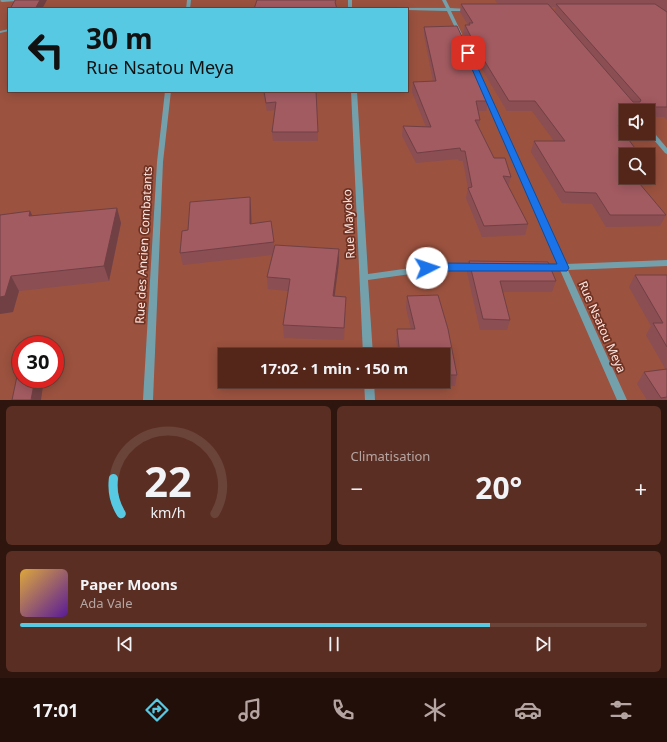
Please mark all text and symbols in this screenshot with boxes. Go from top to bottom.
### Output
text: 30 m [86,19,153,57]
icon: left [20,24,72,76]
pin [451,36,485,70]
icon: arrive [457,42,479,64]
text: Rue Nsatou Meya [86,55,234,79]
map controls [619,104,655,184]
button: sound [619,104,655,140]
button: search [619,148,655,184]
street label: Rue des Ancien Combatants [131,166,156,324]
street label: Rue Mayoko [338,189,359,259]
position arrow [406,247,448,289]
street label: Rue Nsatou Meya [575,278,630,375]
speed limit sign: 30 [12,336,64,388]
text: 17:02 · 1 min · 150 m [260,358,408,378]
text: Climatisation [351,447,430,465]
text: 22 [144,452,192,508]
text: 20° [475,467,522,508]
text: − [351,473,363,503]
text: + [634,473,647,503]
text: km/h [151,502,186,521]
text: Paper Moons [80,574,178,594]
text: Ada Vale [80,594,133,612]
icon: previous [114,633,136,655]
icon: pause [323,633,345,655]
icon: next [532,633,554,655]
icon: directions [143,696,171,724]
icon: music [236,696,264,724]
icon: phone [329,696,357,724]
icon: climate [421,696,449,724]
icon: car [514,696,542,724]
icon: filters [607,696,635,724]
text: 17:01 [32,698,79,722]

